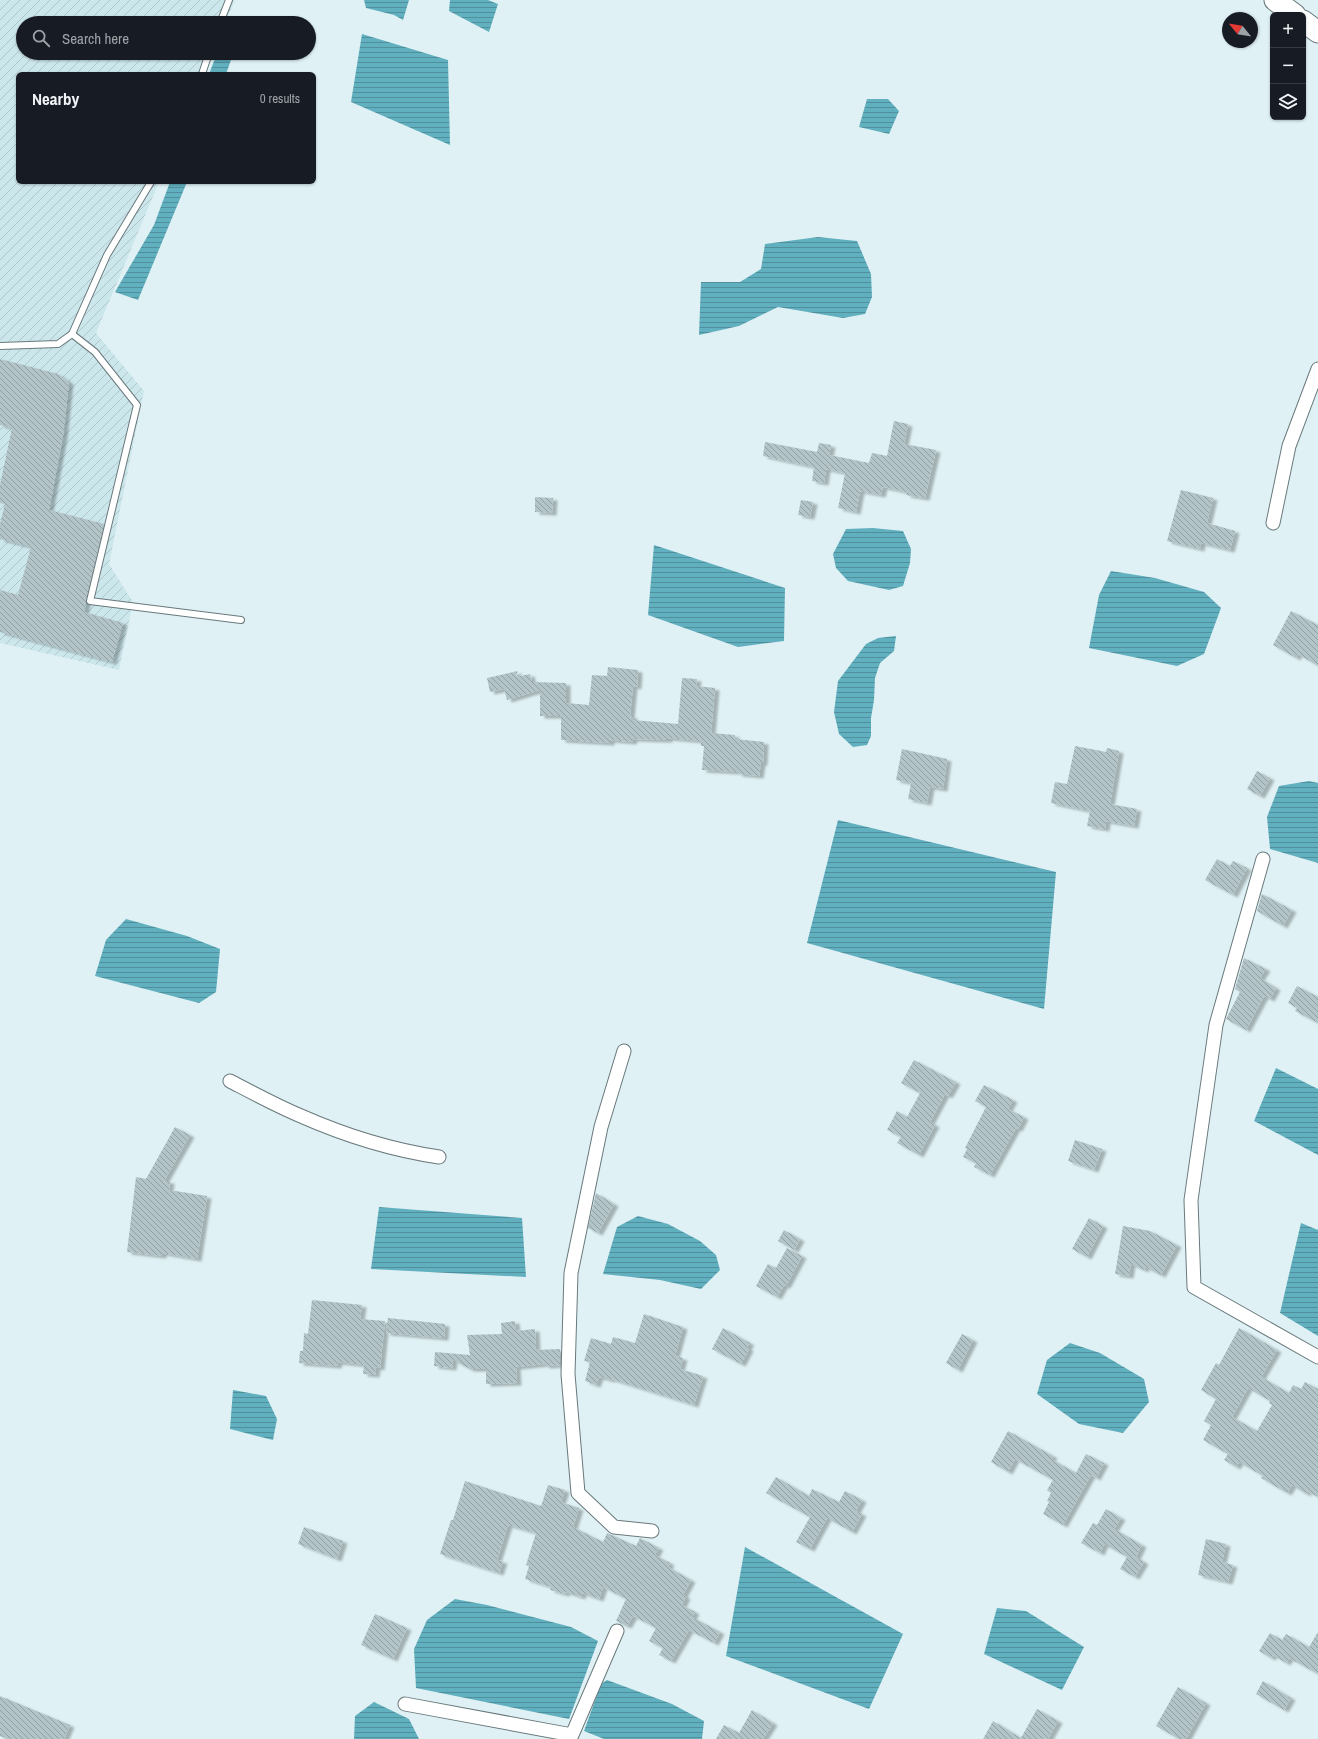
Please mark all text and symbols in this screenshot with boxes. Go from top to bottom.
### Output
north arrow [1222,12,1258,48]
map controls [1270,12,1306,120]
button: + [1270,12,1306,48]
search box [16,16,316,60]
icon: search [30,27,52,49]
text: Search here [62,28,129,49]
button: − [1270,48,1306,84]
button: layers [1270,84,1306,120]
text: Nearby [32,87,79,110]
text: 0 results [260,90,300,107]

